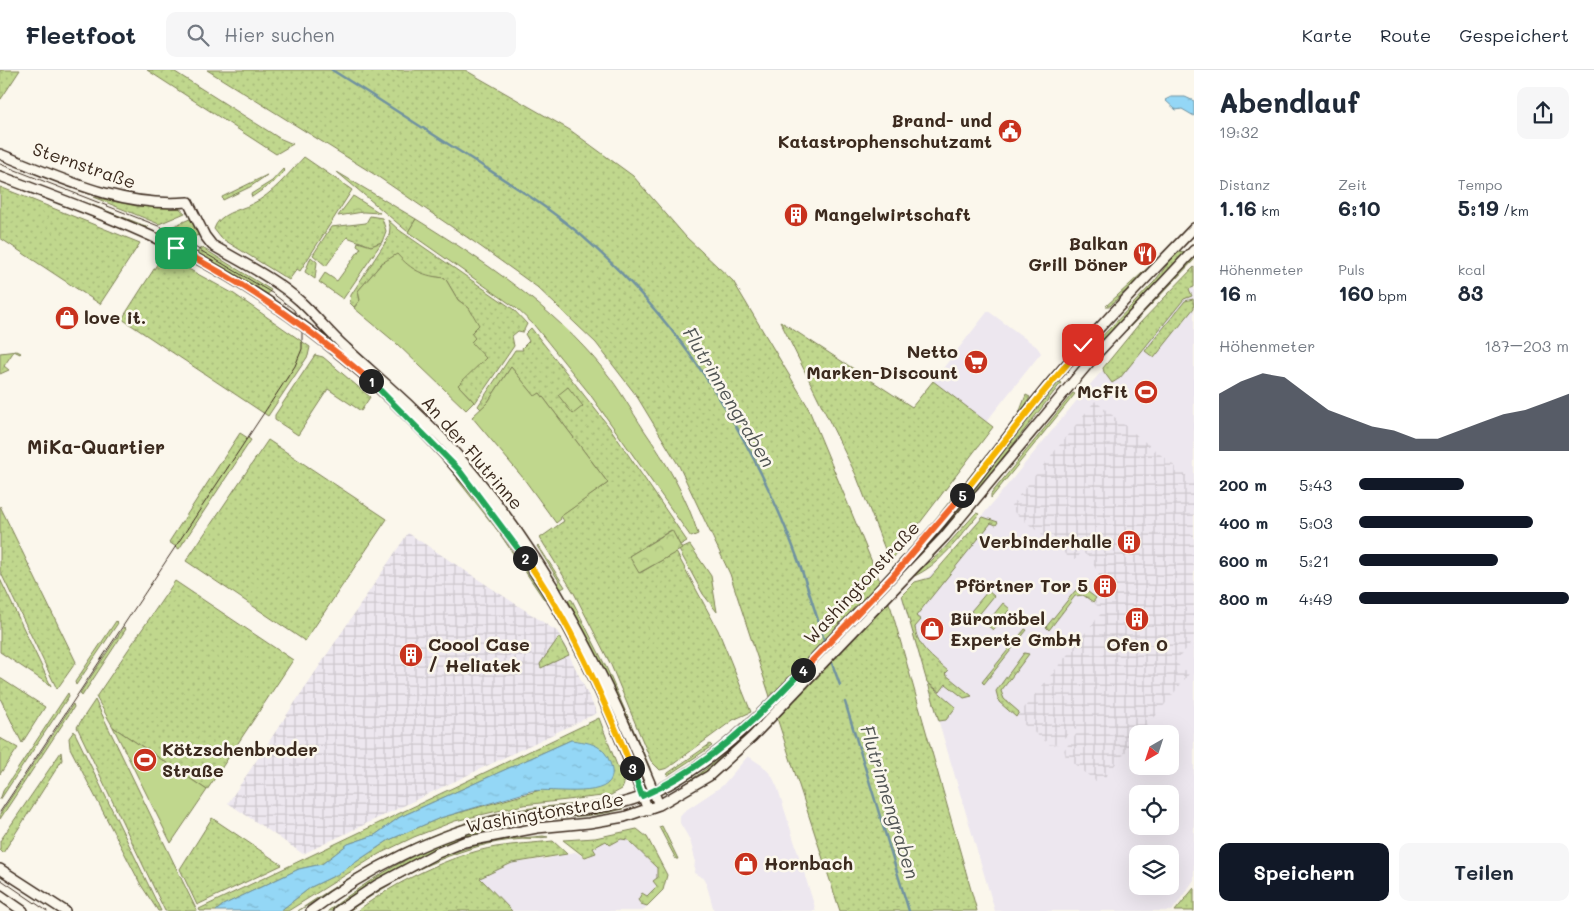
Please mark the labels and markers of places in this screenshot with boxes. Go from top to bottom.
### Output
place label: Brand- und Katastrophenschutzamt [778,108,992,153]
public building icon: Brand- und Katastrophenschutzamt [997,118,1023,144]
building icon: Mangelwirtschaft [783,202,809,228]
place label: Mangelwirtschaft [814,202,971,226]
pin [155,227,197,269]
place label: Balkan Grill Döner [1028,231,1128,276]
restaurant icon: Balkan Grill Döner [1132,241,1158,267]
shop icon: love it. [54,305,80,331]
place label: love it. [84,305,146,329]
pin [1062,324,1104,366]
place label: Netto Marken-Discount [806,339,958,384]
supermarket icon: Netto Marken-Discount [963,349,989,375]
pin: 1 [358,368,384,394]
place label: McFit [1077,379,1128,403]
sports icon: McFit [1133,379,1159,405]
pin: 5 [950,482,974,508]
place label: Verbinderhalle [979,529,1112,553]
building icon: Verbinderhalle [1116,529,1142,555]
pin: 2 [512,546,538,570]
place label: Pförtner Tor 5 [956,573,1088,597]
building icon: Pförtner Tor 5 [1092,573,1118,599]
place label: Büromöbel Experte GmbH [950,606,1082,651]
building icon: Ofen 0 [1124,606,1150,632]
shop icon: Büromöbel Experte GmbH [919,616,945,642]
place label: Coool Case / Heliatek [428,632,530,677]
place label: Ofen 0 [1106,632,1168,656]
building icon: Coool Case / Heliatek [398,642,424,668]
pin: 4 [790,658,816,682]
place label: Kötzschenbroder Straße [162,737,318,782]
sports icon: Kötzschenbroder Straße [132,747,158,773]
pin: 3 [620,756,644,780]
shop icon: Hornbach [733,851,759,877]
place label: Hornbach [764,851,853,875]

